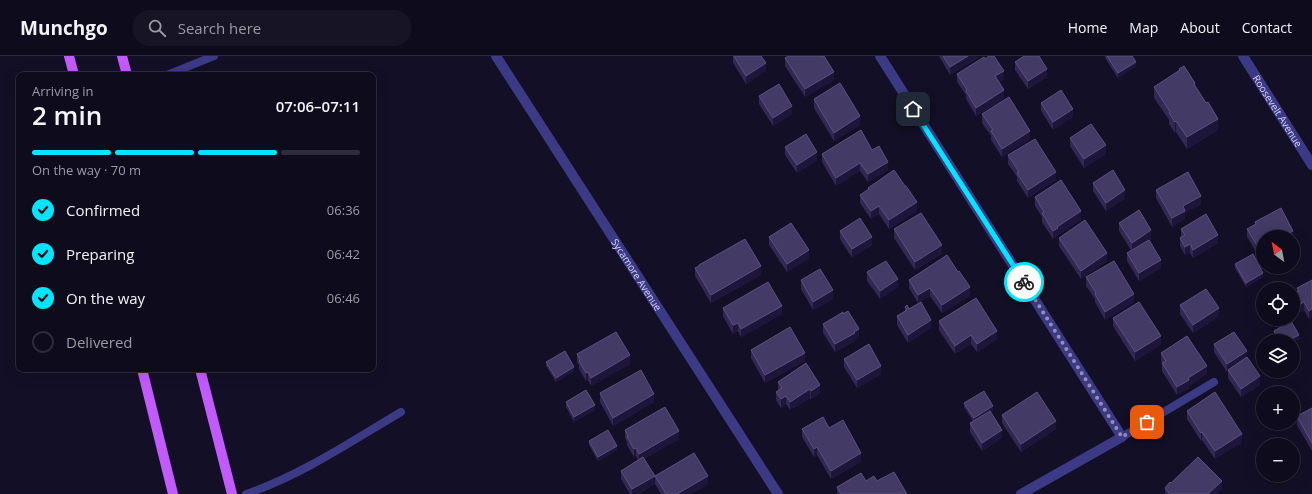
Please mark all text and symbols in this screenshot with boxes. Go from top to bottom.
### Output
search box [132,10,412,46]
text: Munchgo [20,15,108,41]
icon: search [146,17,168,39]
text: Search here [178,18,261,38]
text: Home [1068,18,1107,37]
text: Map [1129,18,1158,37]
text: About [1180,18,1220,37]
text: Contact [1242,18,1292,37]
street label: Roosevelt Avenue [1250,72,1306,150]
text: Arriving in [32,82,94,100]
pin [896,92,930,126]
text: 07:06–07:11 [276,96,360,116]
text: 2 min [32,97,102,133]
icon: home [902,98,924,120]
text: On the way · 70 m [32,161,141,179]
icon: check [32,199,54,221]
text: Confirmed [66,200,140,220]
text: 06:36 [327,201,360,219]
north arrow [1256,230,1300,274]
map controls [1256,230,1300,482]
street label: Sycamore Avenue [608,236,665,314]
icon: check [32,243,54,265]
text: Preparing [66,244,134,264]
text: 06:42 [327,245,360,263]
courier [1004,262,1044,302]
icon: bike [1013,271,1035,293]
button: locate [1256,282,1300,326]
icon: check [32,287,54,309]
text: On the way [66,288,145,308]
text: 06:46 [327,289,360,307]
text: Delivered [66,332,133,352]
button: layers [1256,334,1300,378]
button: + [1256,386,1300,430]
pin [1130,405,1164,439]
icon: bag [1136,411,1158,433]
button: − [1256,438,1300,482]

